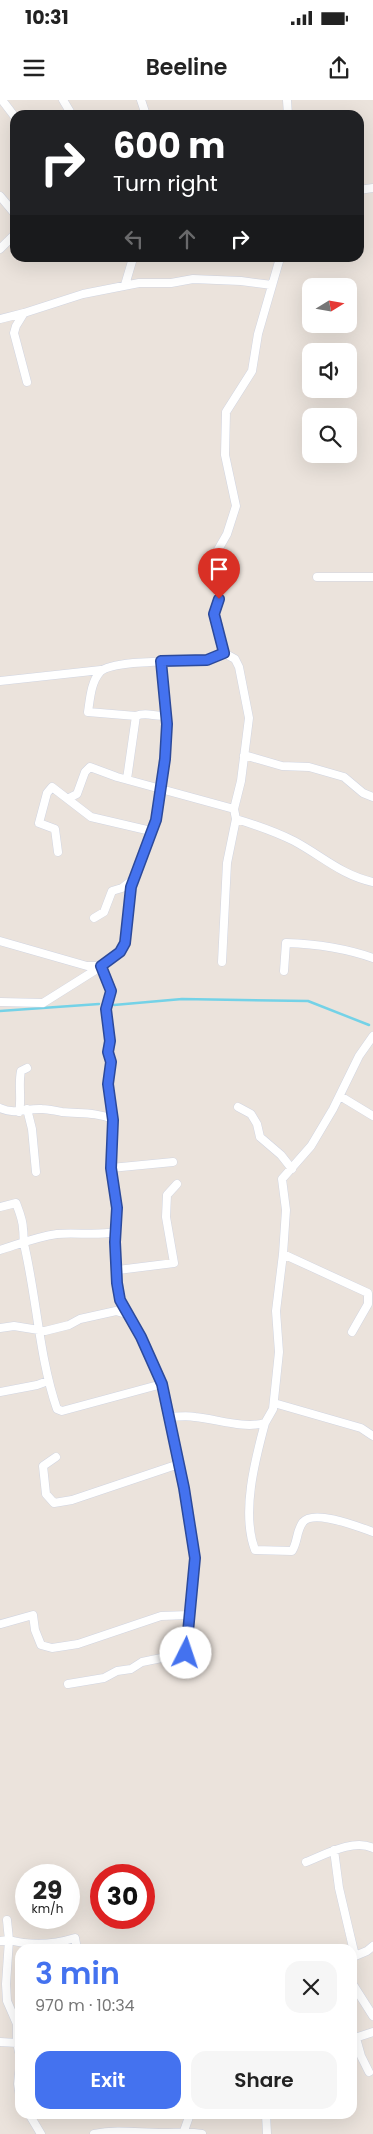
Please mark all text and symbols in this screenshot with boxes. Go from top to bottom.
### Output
text: 10:31 [25,4,69,31]
text: Beeline [146,52,227,83]
icon: menu [20,54,48,82]
icon: share [325,54,353,82]
text: 600 m [113,121,225,170]
icon: right [30,130,95,195]
text: Turn right [113,168,218,199]
icon: left [120,225,148,253]
icon: ahead [173,225,201,253]
icon: right [226,225,254,253]
north arrow [302,278,358,332]
map controls [302,278,357,463]
button: sound [302,343,357,398]
button: search [302,408,357,463]
pin [198,548,240,599]
icon: arrive [205,555,233,583]
position arrow [159,1626,211,1678]
speed limit sign: 30 [90,1864,155,1929]
text: 29 [33,1873,62,1908]
text: km/h [32,1900,63,1917]
text: 3 min [35,1952,120,1995]
button: close [285,1961,337,2013]
text: 970 m · 10:34 [35,1994,135,2017]
button: Exit [35,2051,181,2109]
button: Share [191,2051,337,2109]

